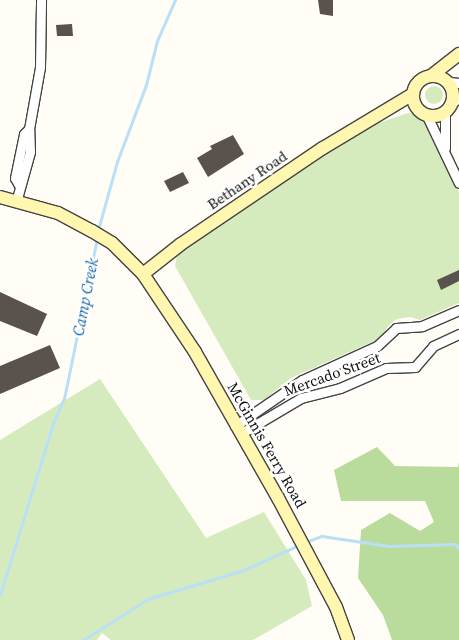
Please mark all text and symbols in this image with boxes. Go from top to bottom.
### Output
street label: Bethany Road [204,147,290,213]
water label: Camp Creek [68,257,102,337]
street label: Mercado Street [281,348,383,400]
street label: McGinnis Ferry Road [224,379,310,511]

